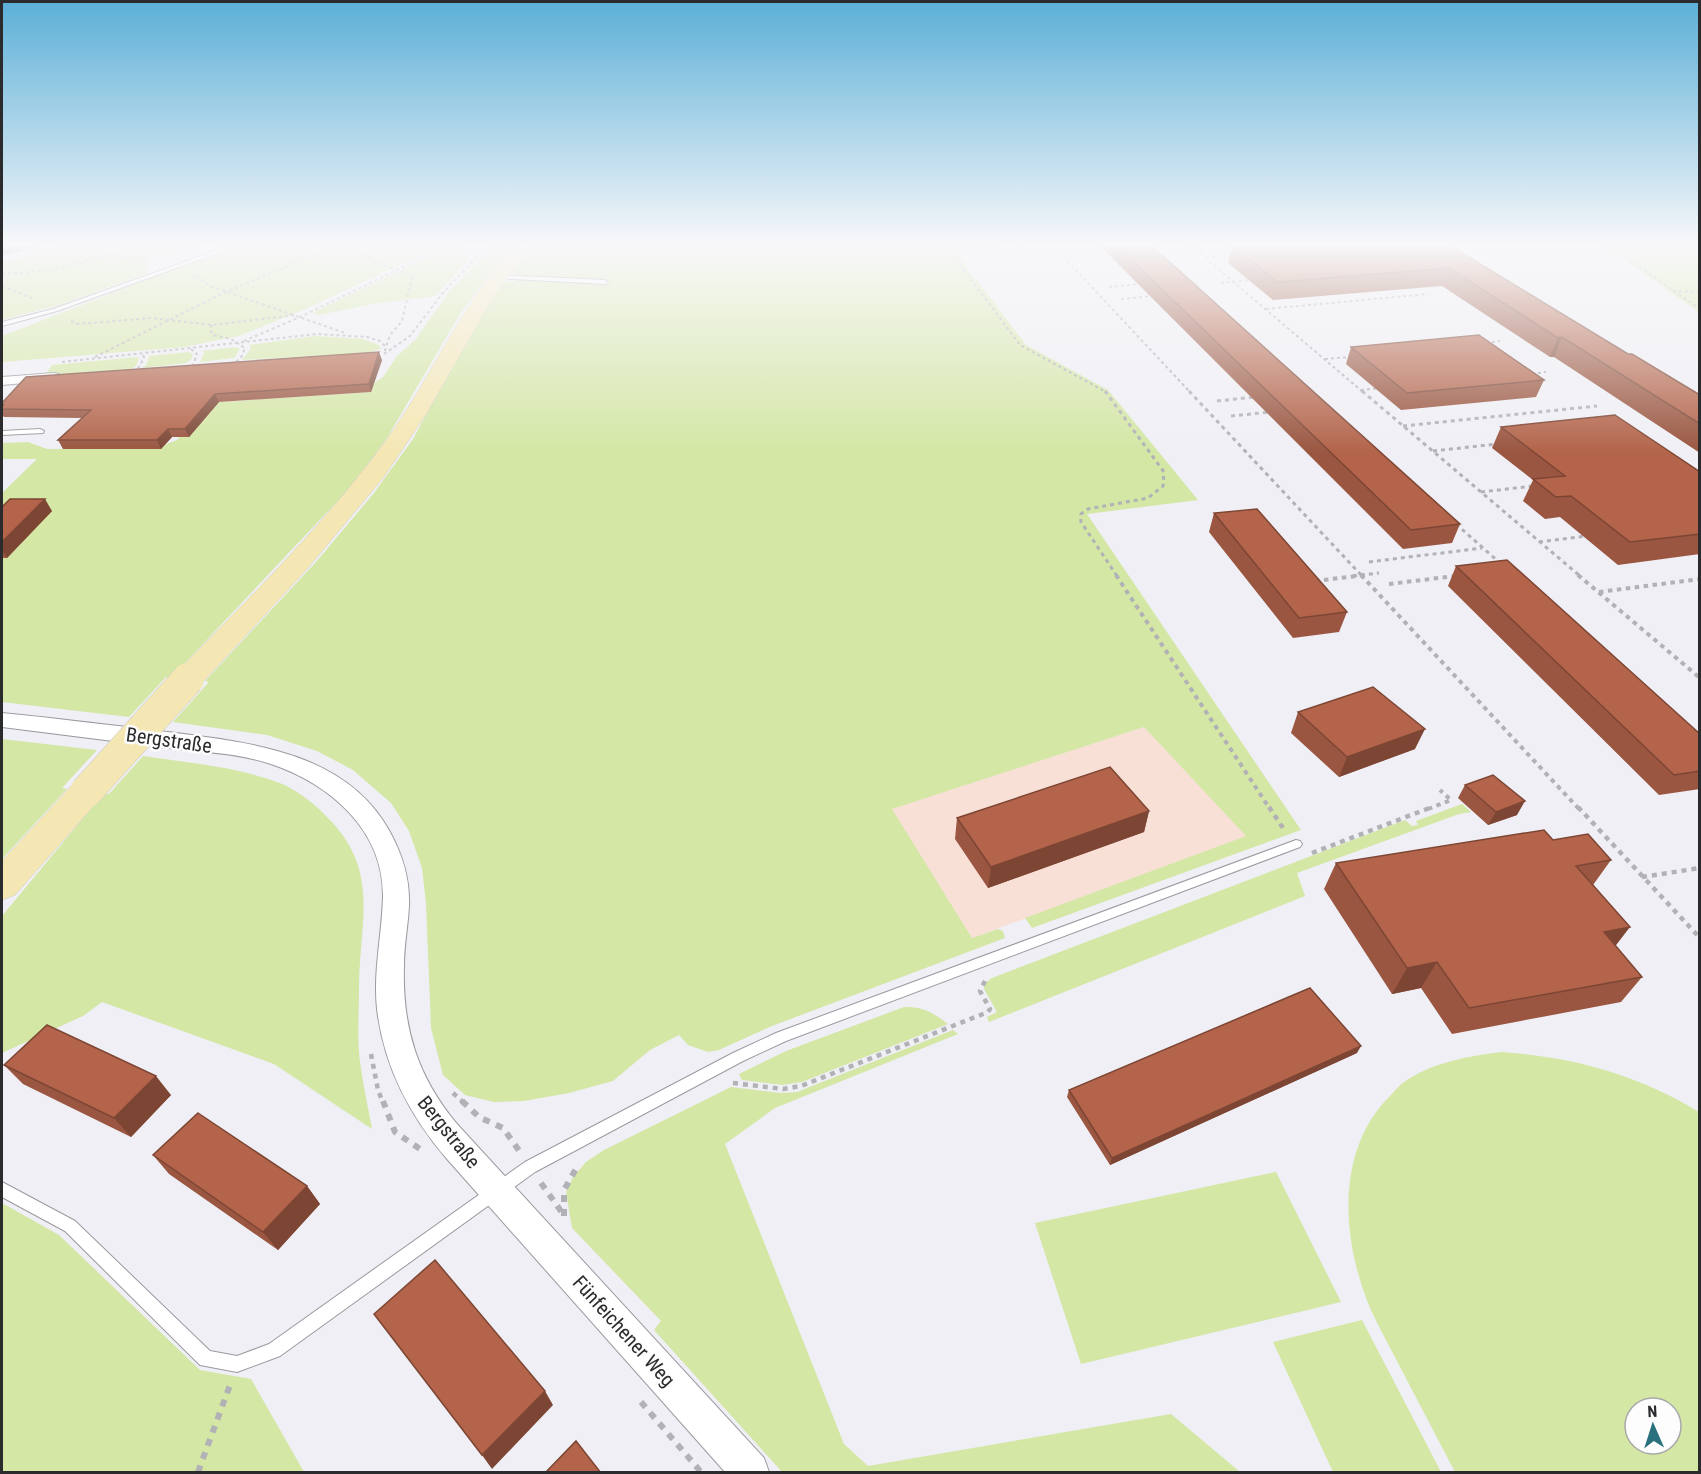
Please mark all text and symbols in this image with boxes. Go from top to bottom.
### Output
street label: Bergstraße [125,722,213,758]
street label: Bergstraße [413,1091,485,1173]
street label: Fünfeichener Weg [568,1271,680,1391]
north arrow [1623,1396,1683,1456]
text: N [1647,1402,1658,1421]

